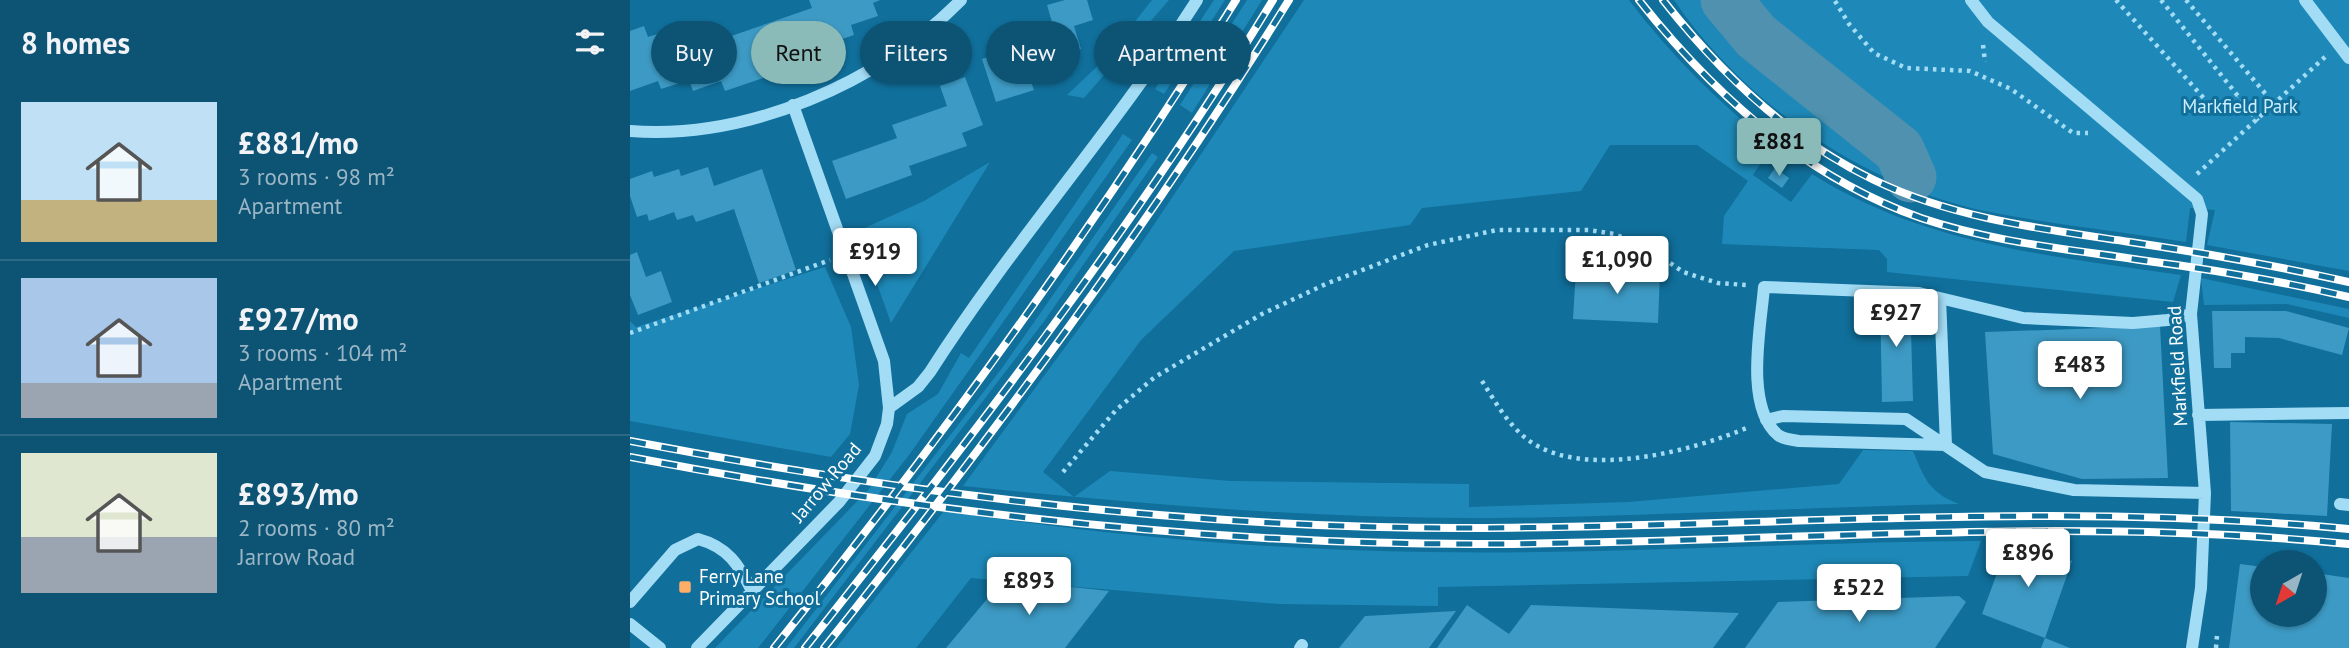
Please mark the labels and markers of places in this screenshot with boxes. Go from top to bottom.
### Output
pin: £881 [1738,118,1820,178]
pin: £919 [834,229,916,288]
pin: £1,090 [1560,236,1674,296]
pin: £927 [1855,290,1937,349]
pin: £483 [2039,342,2121,401]
pin: £896 [1987,530,2069,589]
pin: £893 [988,558,1070,617]
place label: Ferry Lane Primary School [699,564,820,610]
pin: £522 [1818,564,1900,624]
marker: Ferry Lane Primary School [677,579,693,595]

